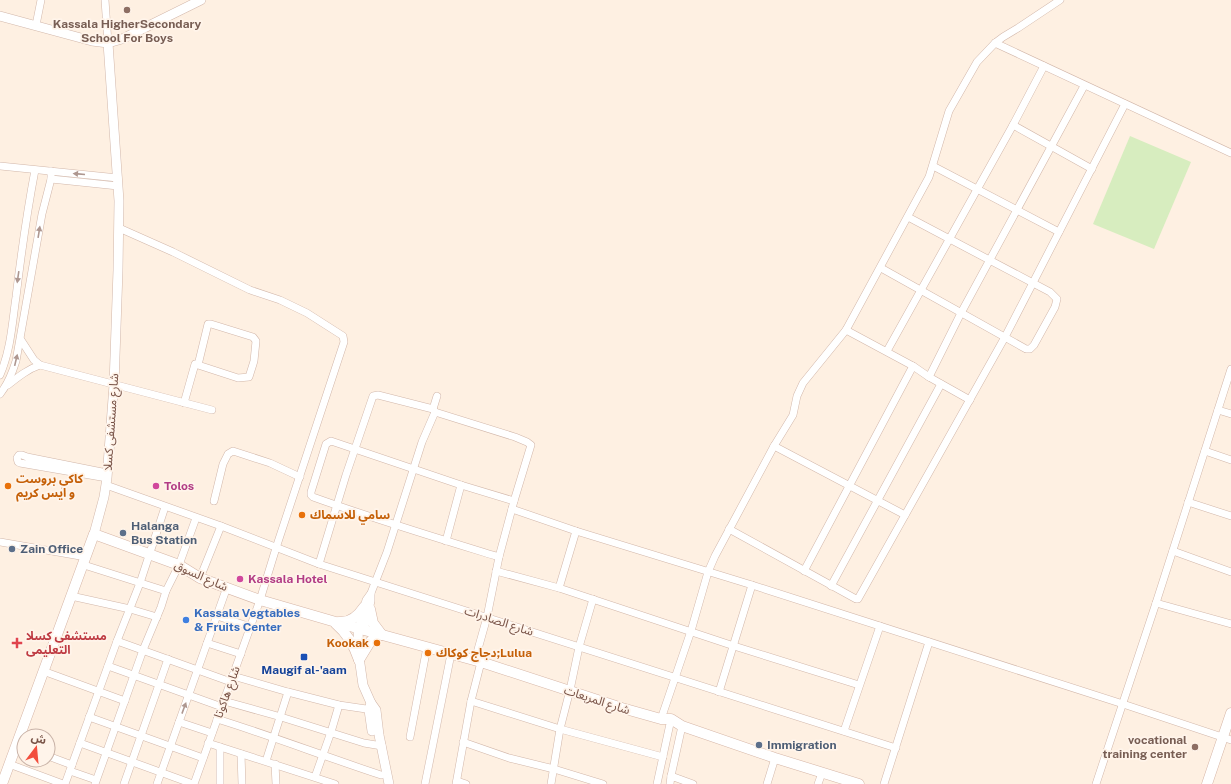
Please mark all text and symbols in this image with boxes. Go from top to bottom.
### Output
marker: Kassala HigherSecondary School For Boys [122,5,132,15]
place label: Kassala HigherSecondary School For Boys [53,17,202,45]
one-way arrow [73,171,85,177]
one-way arrow [36,226,42,238]
one-way arrow [15,271,21,284]
one-way arrow [14,353,20,366]
street label: شارع مستشفى كسلا [101,373,123,471]
place label: كاكي بروست و ايس كريم [16,472,84,502]
place label: Tolos [164,479,194,493]
marker: كاكي بروست و ايس كريم [3,481,13,491]
marker: Tolos [151,481,161,491]
place label: سامي للاسماك [310,508,390,525]
marker: سامي للاسماك [297,510,307,520]
place label: Halanga Bus Station [131,519,197,547]
marker: Halanga Bus Station [118,528,128,538]
place label: Zain Office [20,542,83,556]
marker: Zain Office [7,544,17,554]
street label: شارع السوق [171,558,230,596]
place label: Kassala Hotel [248,572,328,586]
marker: Kassala Hotel [235,574,245,584]
street label: شارع الصادرات [462,603,535,641]
place label: Kassala Vegtables & Fruits Center [194,606,300,634]
marker: Kassala Vegtables & Fruits Center [181,615,191,625]
place label: مستشفى كسلا التعليمى [26,629,107,657]
place label: Kookak [326,636,369,650]
marker: مستشفى كسلا التعليمى [11,637,23,649]
marker: Kookak [372,638,382,648]
place label: دجاج كوكاك;Lulua [436,646,532,662]
marker: دجاج كوكاك;Lulua [423,648,433,658]
marker: Maugif al-'aam [299,652,309,662]
place label: Maugif al-'aam [261,663,347,677]
street label: شارع هاكوتا [211,664,245,721]
street label: شارع المربعات [562,683,632,719]
one-way arrow [181,701,187,713]
north arrow [16,728,56,768]
text: ش [30,731,48,747]
place label: vocational training center [1102,733,1187,761]
place label: Immigration [767,738,837,752]
marker: Immigration [754,740,764,750]
marker: vocational training center [1190,742,1200,752]

